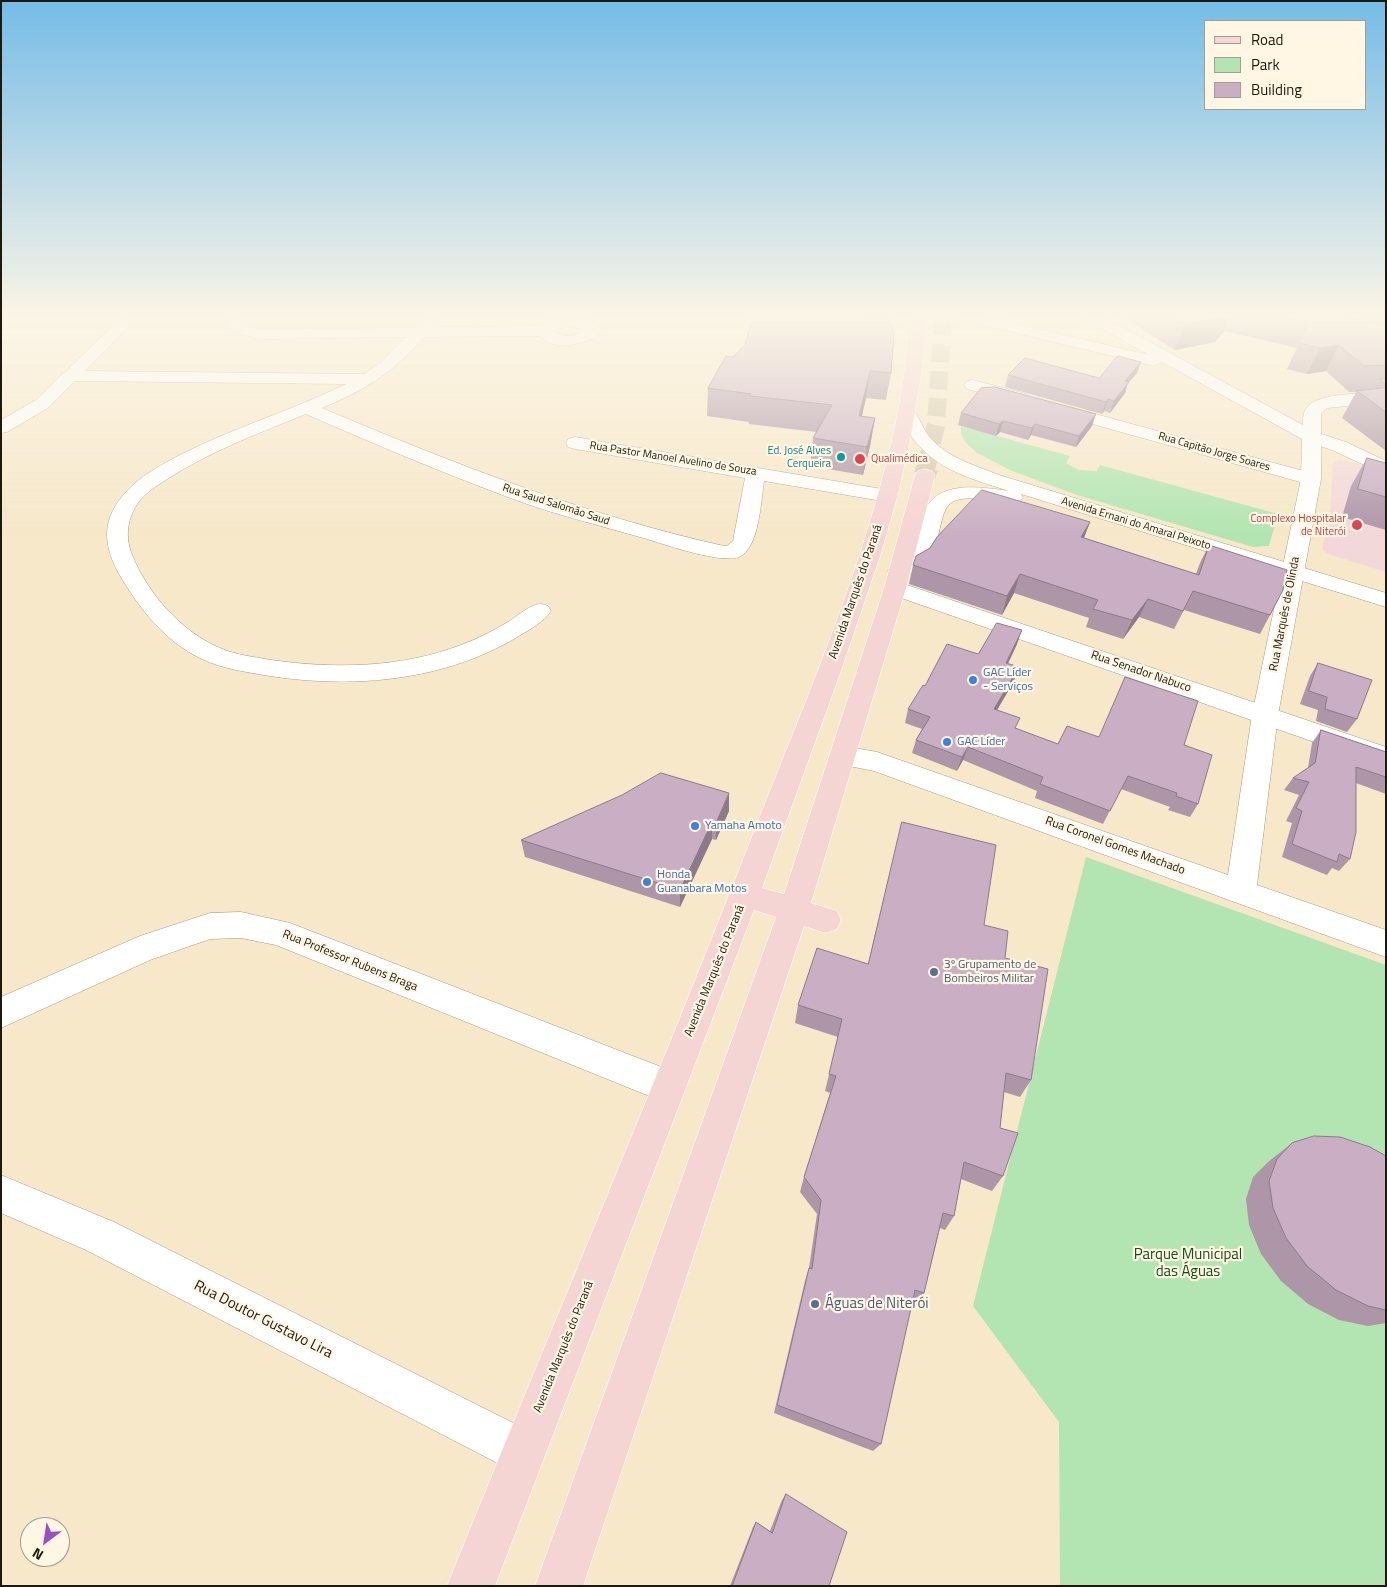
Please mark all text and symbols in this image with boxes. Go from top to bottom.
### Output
legend [1204,20,1367,110]
text: Road [1251,28,1283,51]
text: Park [1251,53,1280,76]
text: Building [1251,78,1302,101]
street label: Rua Capitão Jorge Soares [1157,430,1271,474]
street label: Rua Pastor Manoel Avelino de Souza [589,439,757,479]
place label: Ed. José Alves Cerqueira [767,444,831,470]
marker: Ed. José Alves Cerqueira [835,451,847,463]
marker: Qualimédica [853,452,867,466]
place label: Qualimédica [871,452,928,466]
street label: Rua Saud Salomão Saud [501,481,611,529]
street label: Avenida Ernani do Amaral Peixoto [1060,495,1212,553]
place label: Complexo Hospitalar de Niterói [1250,512,1346,538]
marker: Complexo Hospitalar de Niterói [1350,518,1364,532]
street label: Avenida Marquês do Paraná [826,523,886,661]
street label: Rua Marquês de Olinda [1267,555,1303,673]
street label: Rua Senador Nabuco [1089,648,1193,696]
place label: GAC Líder - Serviços [983,666,1033,694]
marker: GAC Líder - Serviços [967,674,979,686]
place label: GAC Líder [957,735,1006,749]
marker: GAC Líder [941,736,953,748]
street label: Rua Coronel Gomes Machado [1043,814,1187,878]
place label: Yamaha Amoto [705,819,782,833]
marker: Yamaha Amoto [689,820,701,832]
place label: Honda Guanabara Motos [657,868,747,896]
marker: Honda Guanabara Motos [641,876,653,888]
street label: Avenida Marquês do Paraná [682,903,748,1039]
street label: Rua Professor Rubens Braga [280,927,420,995]
place label: 3º Grupamento de Bombeiros Militar [944,958,1036,986]
marker: 3º Grupamento de Bombeiros Militar [928,966,940,978]
park label: Parque Municipal das Águas [1134,1246,1242,1281]
street label: Rua Doutor Gustavo Lira [190,1277,336,1363]
street label: Avenida Marquês do Paraná [531,1279,597,1415]
place label: Águas de Niterói [825,1295,929,1313]
marker: Águas de Niterói [809,1298,821,1310]
north arrow [20,1517,70,1567]
text: N [28,1543,47,1566]

